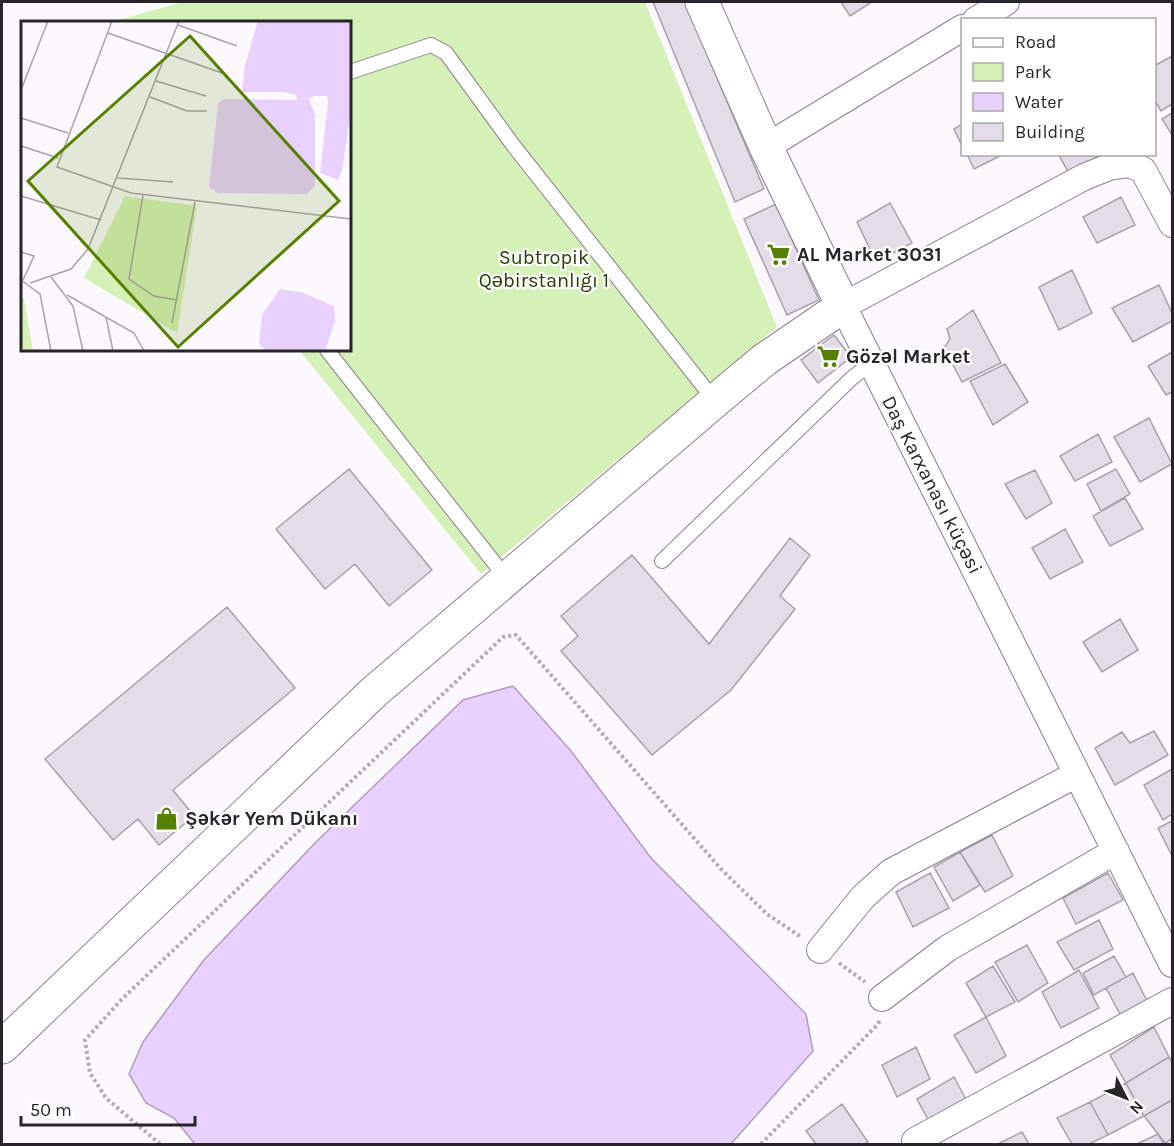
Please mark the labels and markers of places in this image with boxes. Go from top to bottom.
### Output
supermarket icon: AL Market 3031 [766,241,792,267]
place label: AL Market 3031 [797,243,942,266]
supermarket icon: Gözəl Market [815,343,841,369]
place label: Gözəl Market [846,345,971,368]
shop icon: Şəkər Yem Dükanı [154,805,180,831]
place label: Şəkər Yem Dükanı [185,807,358,830]

